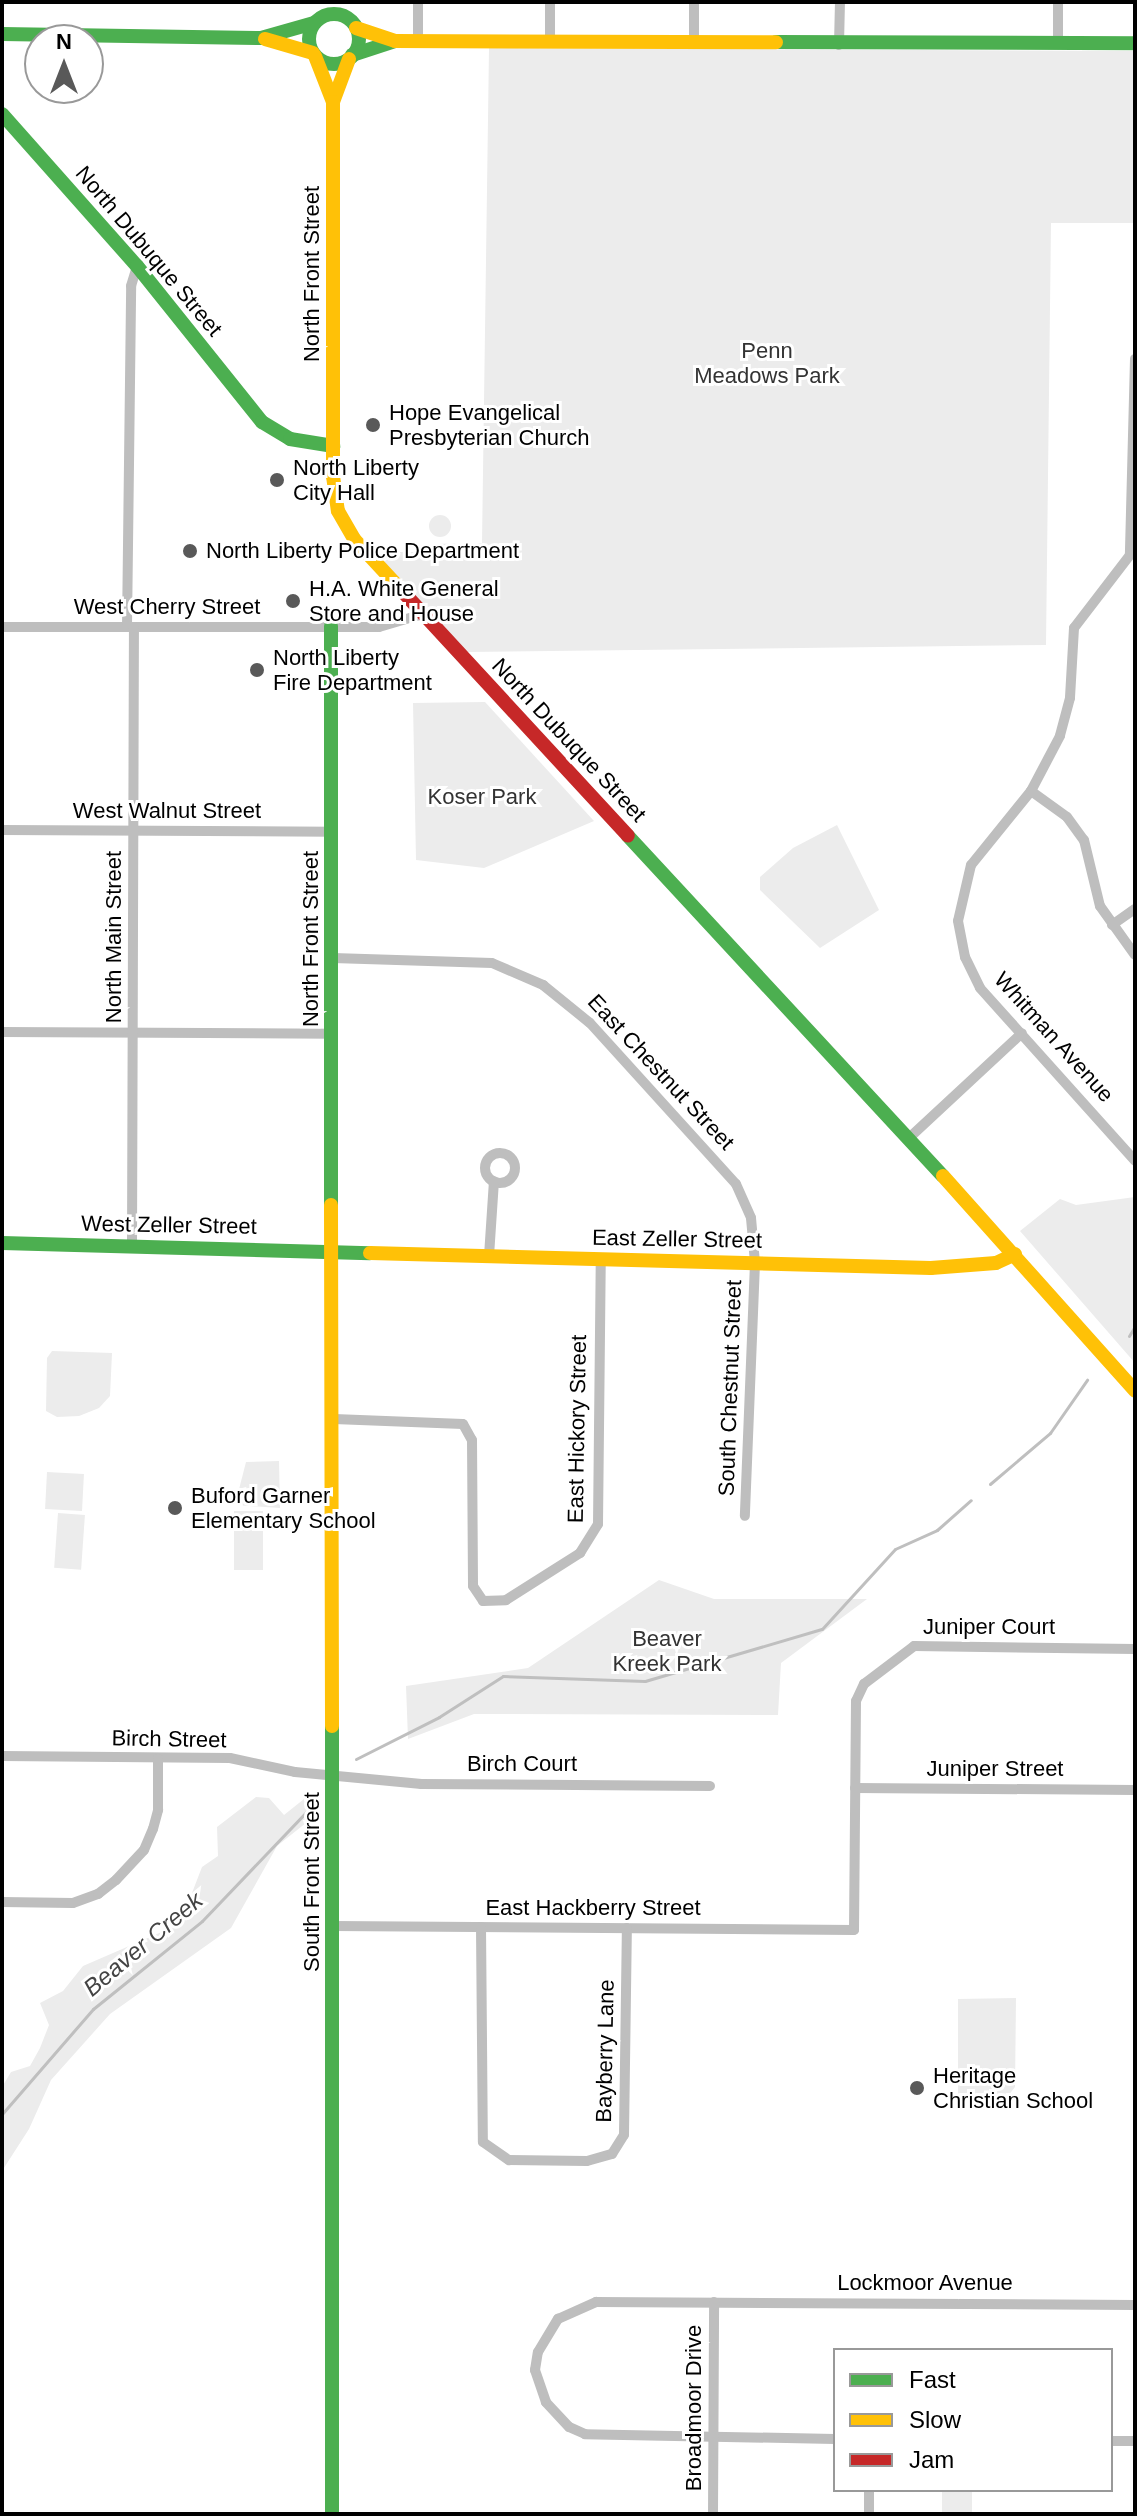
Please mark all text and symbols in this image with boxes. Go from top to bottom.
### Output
north arrow [24,24,104,104]
text: N [56,29,72,54]
street label: North Dubuque Street [70,161,228,341]
street label: North Front Street [299,186,325,362]
park label: Penn Meadows Park [694,337,840,388]
place label: Hope Evangelical Presbyterian Church [389,399,590,450]
marker: Hope Evangelical Presbyterian Church [364,416,382,434]
place label: North Liberty City Hall [293,454,419,506]
marker: North Liberty City Hall [268,471,286,489]
place label: North Liberty Police Department [206,538,519,564]
marker: North Liberty Police Department [181,542,199,560]
place label: H.A. White General Store and House [309,575,499,626]
marker: H.A. White General Store and House [284,592,302,610]
street label: West Cherry Street [74,594,260,620]
place label: North Liberty Fire Department [273,644,432,696]
street label: North Dubuque Street [486,653,652,827]
marker: North Liberty Fire Department [248,661,266,679]
park label: Koser Park [428,784,536,810]
street label: West Walnut Street [73,798,261,824]
street label: North Main Street [101,851,127,1023]
street label: North Front Street [298,851,324,1027]
street label: Whitman Avenue [988,966,1120,1108]
street label: East Chestnut Street [582,989,740,1155]
street label: West Zeller Street [81,1210,257,1240]
street label: East Zeller Street [592,1224,762,1254]
street label: South Chestnut Street [713,1279,747,1497]
street label: East Hickory Street [562,1335,592,1523]
place label: Buford Garner Elementary School [191,1482,376,1534]
marker: Buford Garner Elementary School [166,1499,184,1517]
street label: Juniper Court [923,1614,1055,1640]
park label: Beaver Kreek Park [613,1625,721,1676]
street label: Birch Street [111,1725,227,1753]
street label: Birch Court [467,1751,577,1777]
street label: Juniper Street [927,1756,1063,1782]
street label: South Front Street [299,1792,325,1972]
water label: Beaver Creek [78,1886,208,2002]
street label: East Hackberry Street [485,1895,701,1921]
street label: Bayberry Lane [591,1979,619,2123]
place label: Heritage Christian School [933,2062,1093,2114]
marker: Heritage Christian School [908,2079,926,2097]
street label: Lockmoor Avenue [837,2270,1013,2296]
street label: Broadmoor Drive [681,2325,707,2491]
legend [833,2348,1113,2492]
text: Fast [909,2366,956,2393]
text: Slow [909,2406,961,2433]
text: Jam [909,2446,954,2473]

